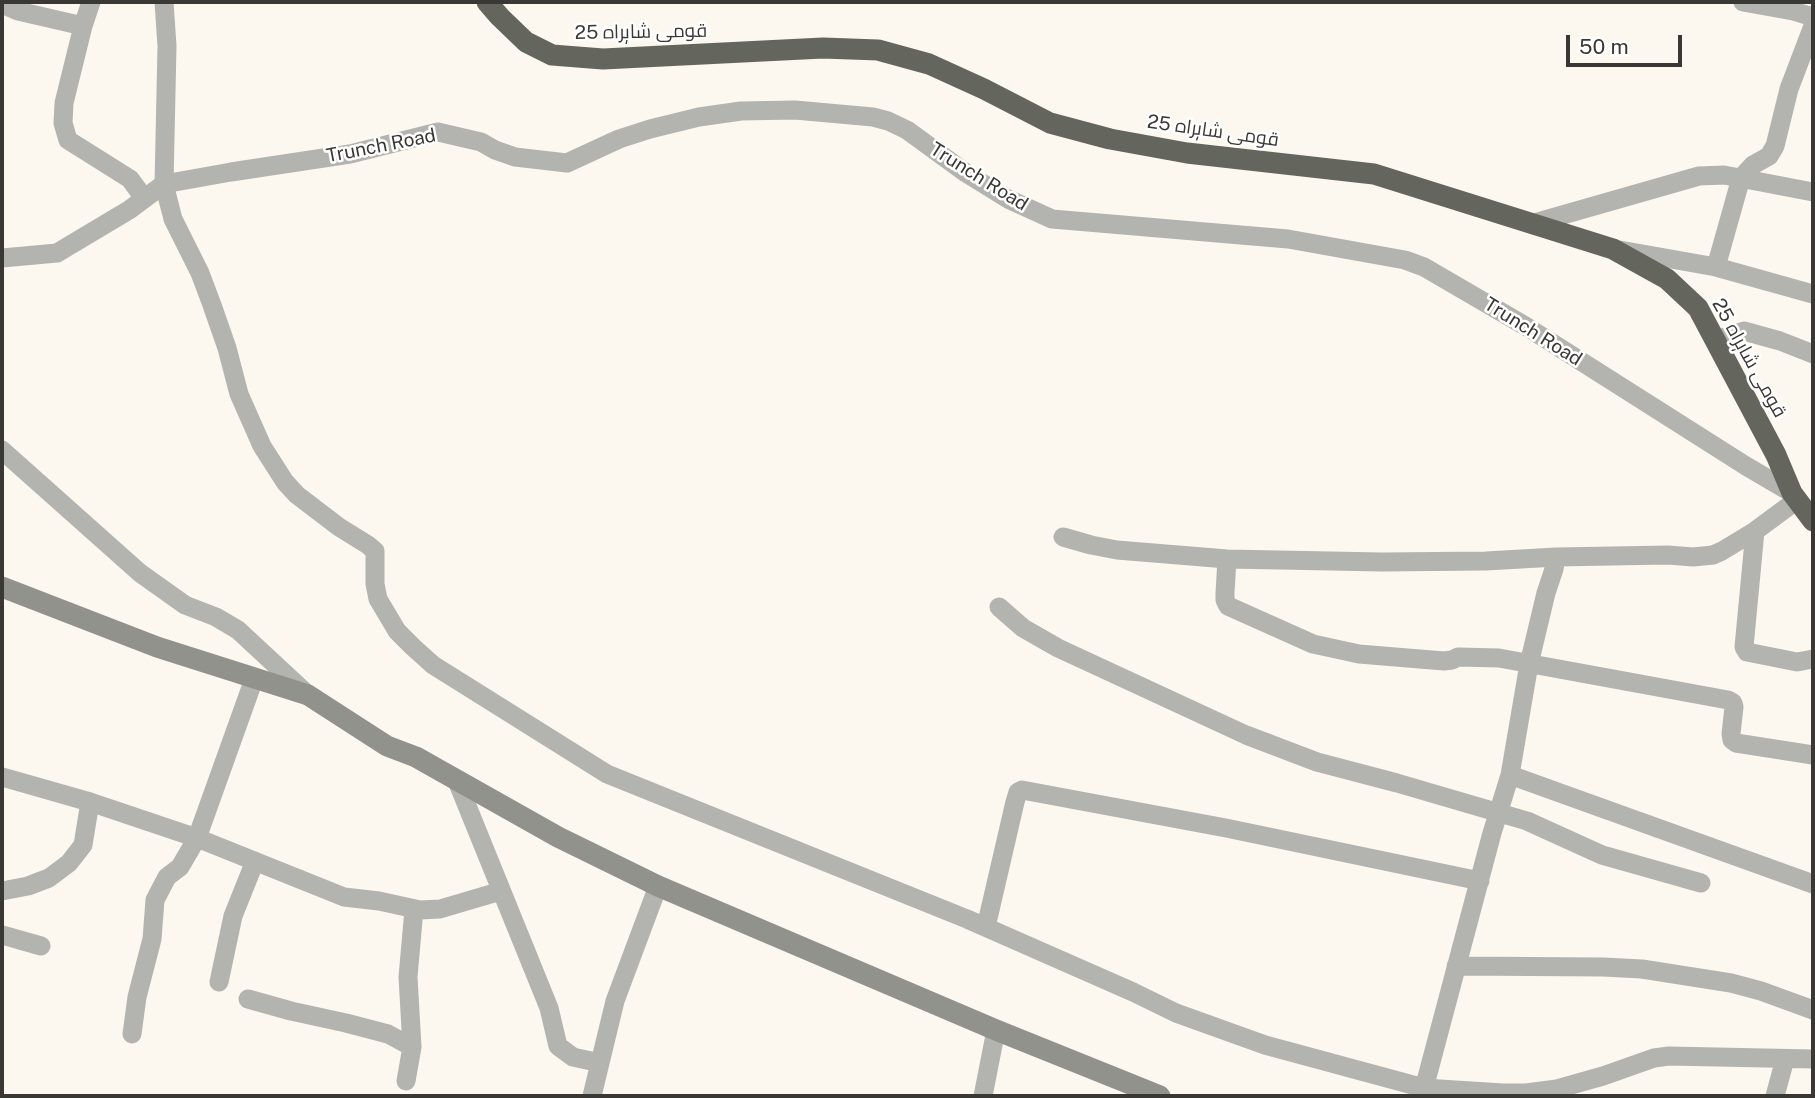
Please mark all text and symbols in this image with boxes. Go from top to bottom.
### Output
street label: قومی شاہراہ 25 [575,19,707,45]
scale bar [1570,21,1686,65]
text: 50 m [1579,34,1629,59]
street label: قومی شاہراہ 25 [1146,110,1280,152]
street label: Trunch Road [324,124,438,168]
street label: Trunch Road [926,138,1032,216]
street label: Trunch Road [1480,293,1586,371]
street label: قومی شاہراہ 25 [1707,295,1791,421]

